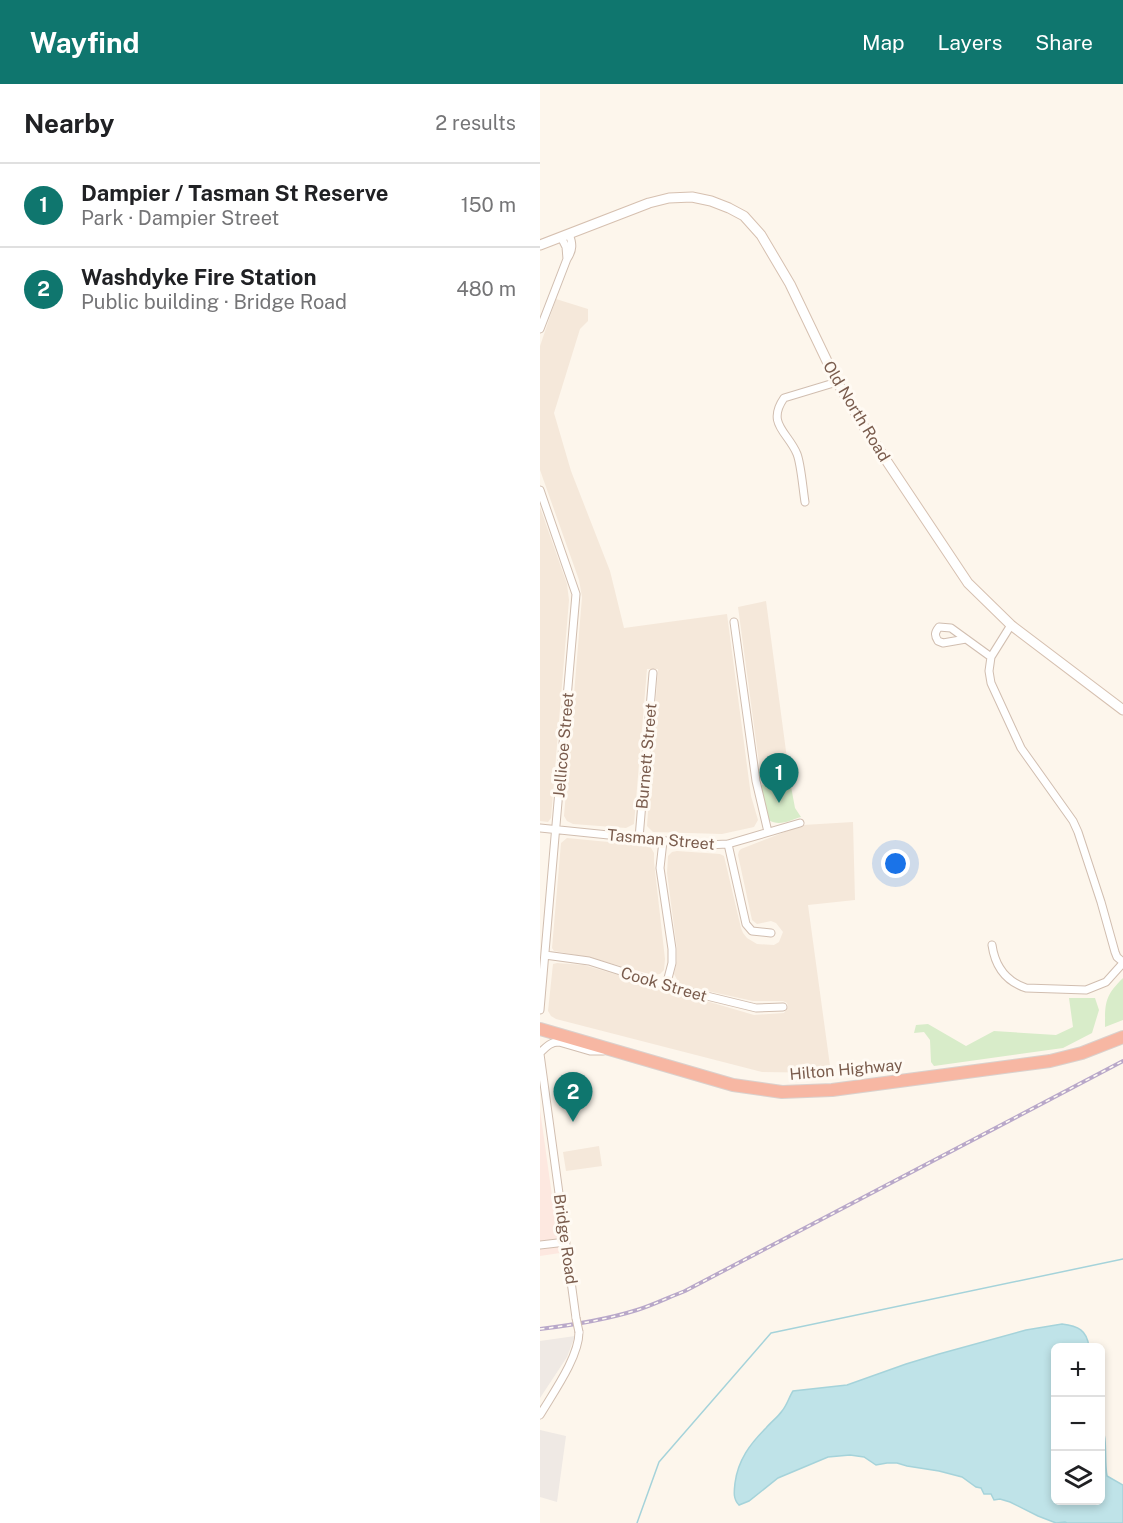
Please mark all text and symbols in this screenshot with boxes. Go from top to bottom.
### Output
text: Wayfind [30,26,140,59]
text: Map [862,30,905,55]
text: Layers [938,30,1002,55]
text: Share [1035,30,1093,55]
text: Nearby [24,108,114,139]
text: 2 results [435,111,516,135]
text: Dampier / Tasman St Reserve [81,180,389,206]
text: 1 [39,193,48,217]
text: 150 m [461,193,516,217]
text: Park · Dampier Street [81,206,279,230]
text: Washdyke Fire Station [81,264,317,290]
text: 2 [37,277,50,301]
text: 480 m [456,277,516,301]
text: Public building · Bridge Road [81,290,347,314]
street label: Old North Road [819,358,894,465]
street label: Jellicoe Street [549,691,578,799]
street label: Burnett Street [632,702,661,810]
pin: 1 [760,754,798,803]
street label: Tasman Street [606,825,716,854]
your location [881,849,910,878]
street label: Cook Street [619,963,709,1006]
street label: Hilton Highway [789,1055,904,1084]
pin: 2 [554,1072,592,1122]
street label: Bridge Road [550,1193,581,1285]
map controls [1051,1343,1105,1505]
button: + [1051,1343,1105,1397]
button: − [1051,1397,1105,1451]
button: layers [1051,1451,1105,1505]

